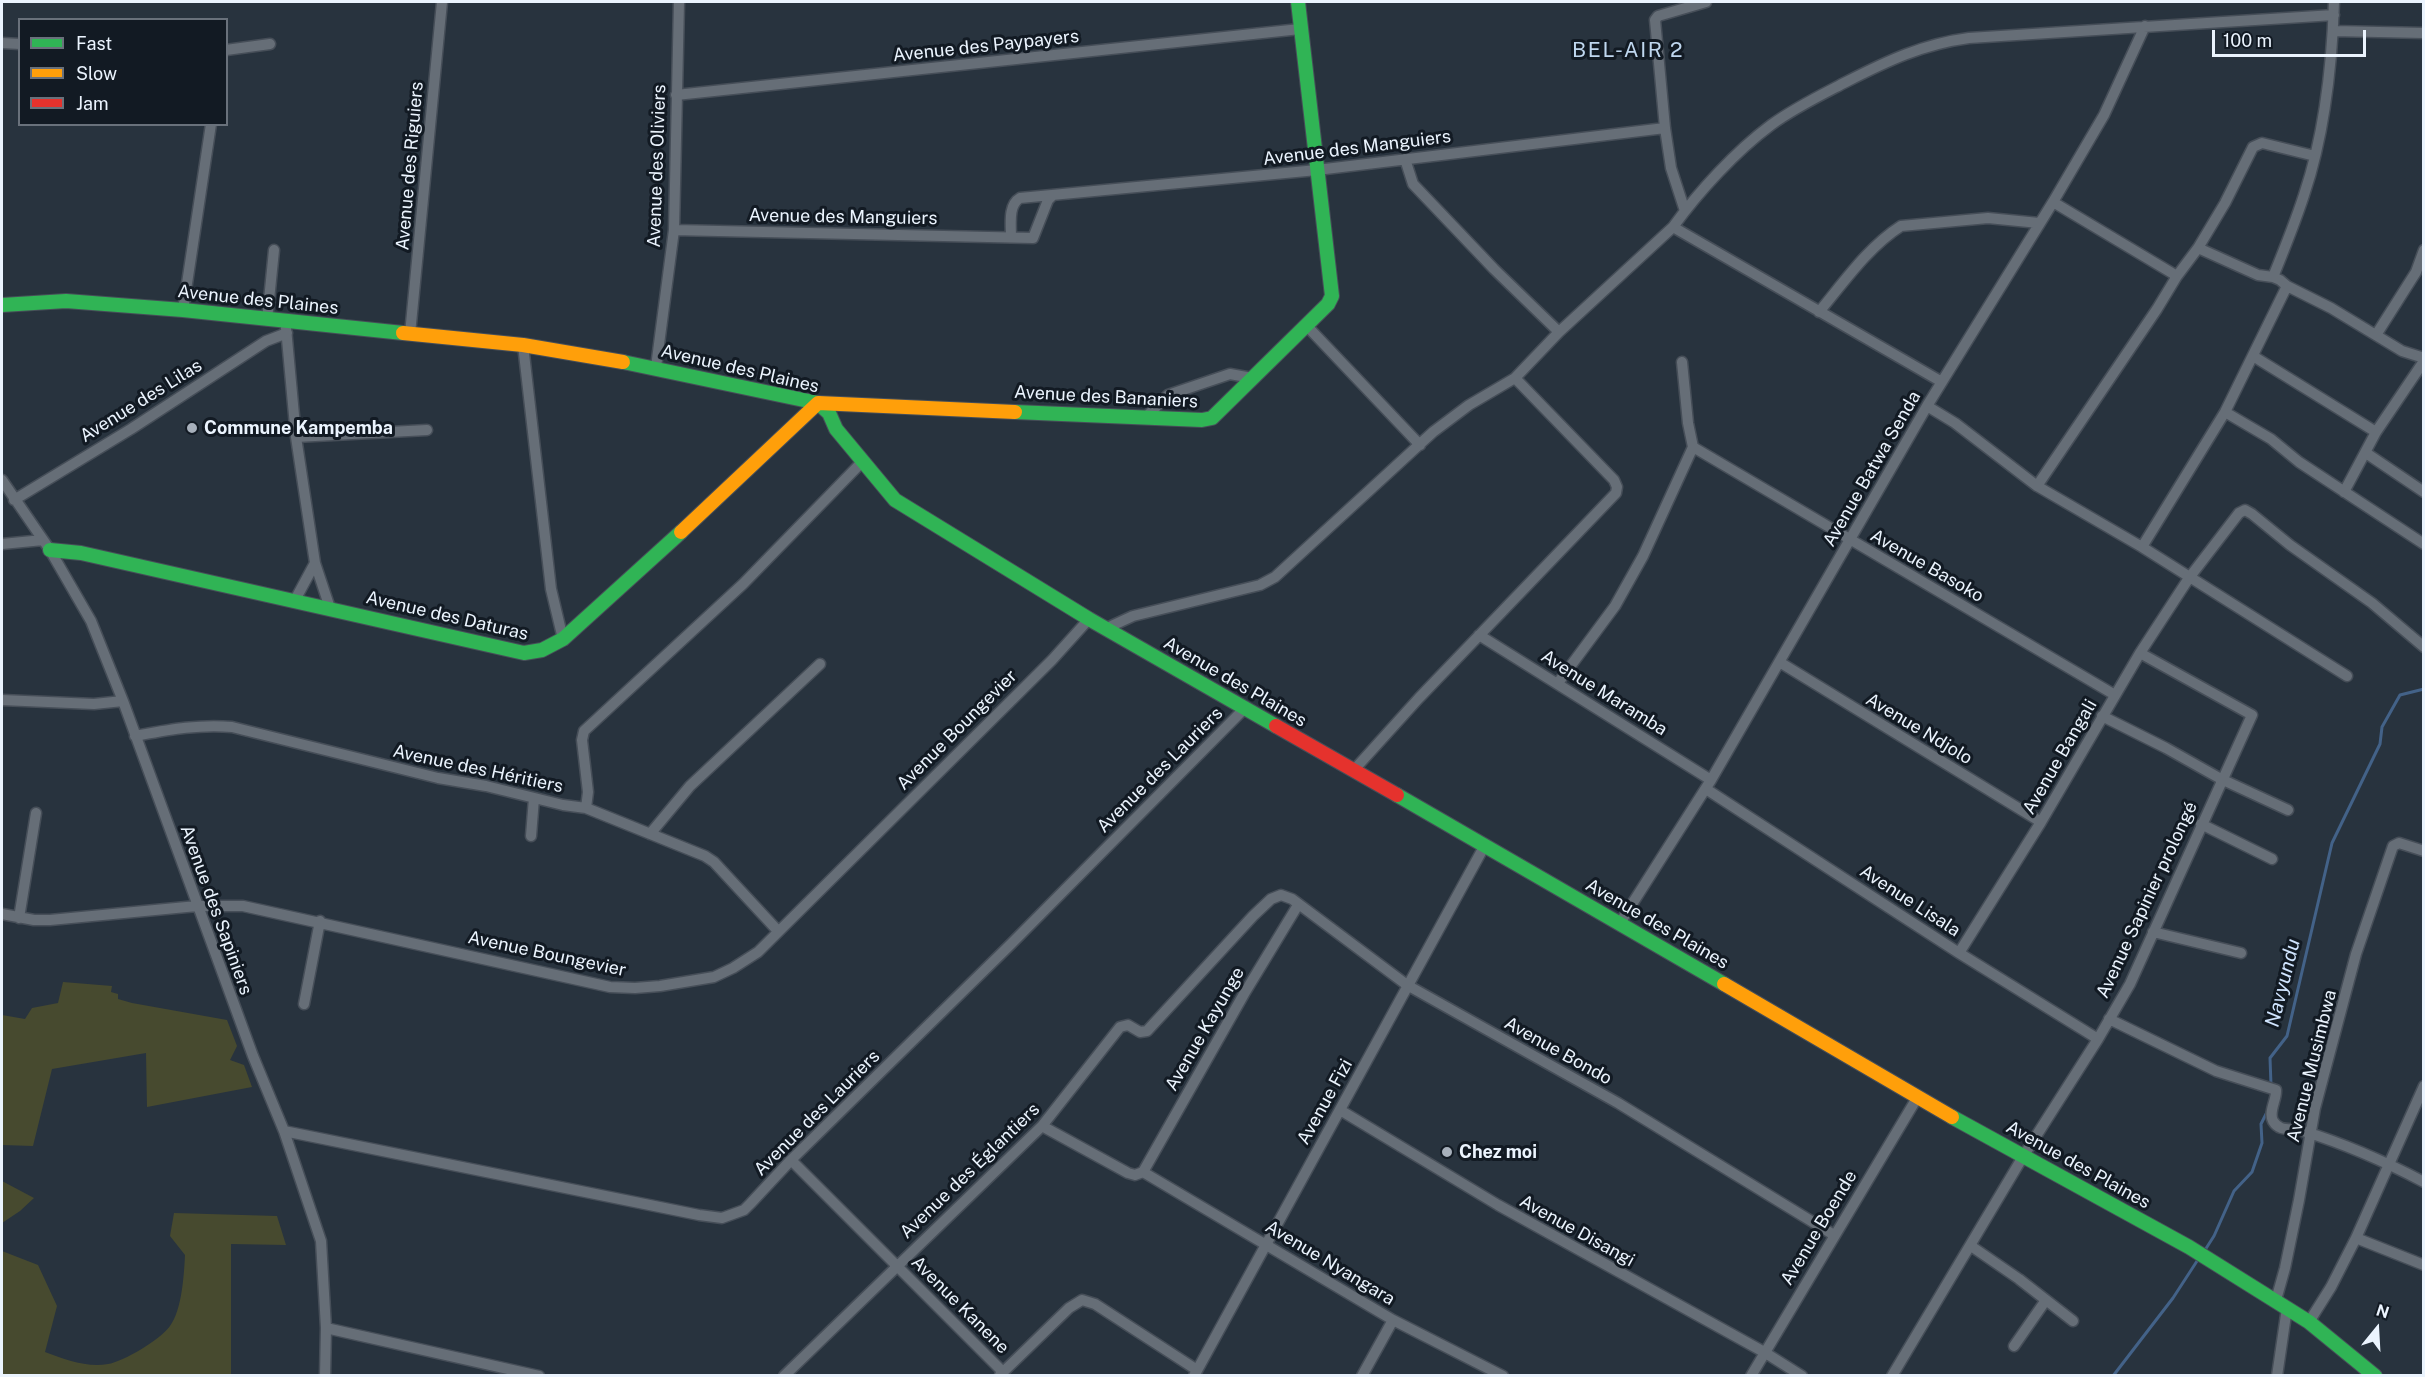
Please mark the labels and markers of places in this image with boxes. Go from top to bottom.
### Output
place label: Commune Kampemba [204,417,393,439]
marker: Commune Kampemba [185,421,199,435]
place label: Chez moi [1459,1141,1537,1163]
marker: Chez moi [1440,1145,1454,1159]

